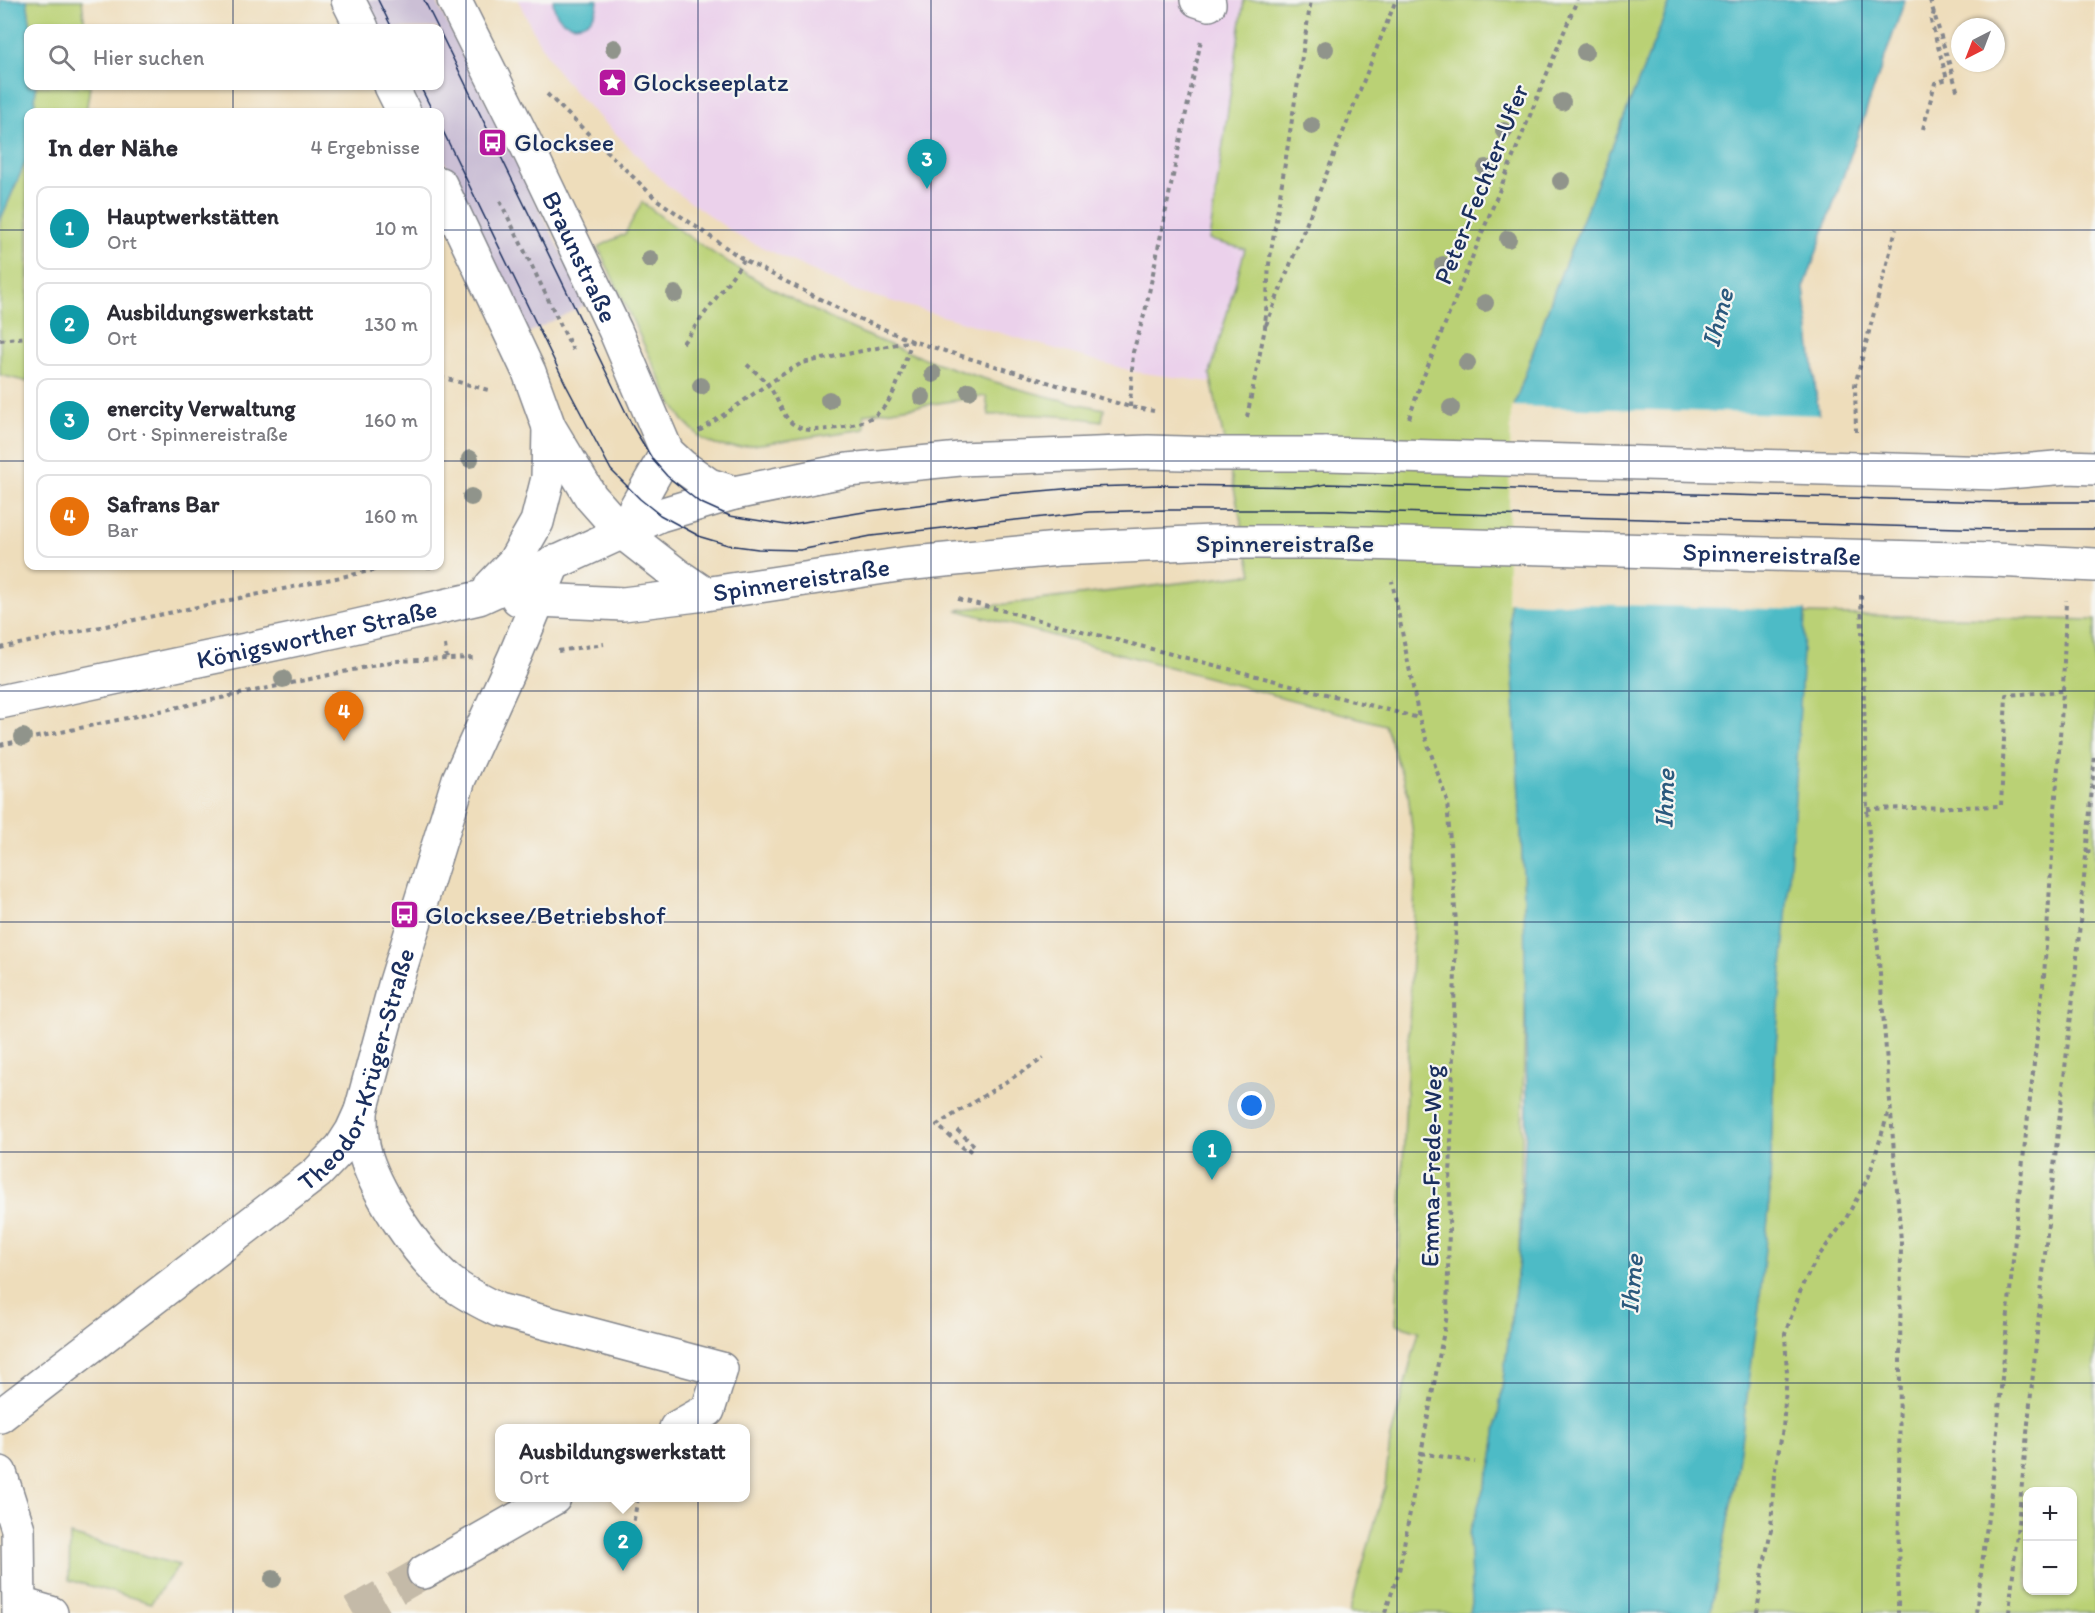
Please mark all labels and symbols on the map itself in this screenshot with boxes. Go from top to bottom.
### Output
north arrow [1951,18,2005,72]
place icon: Glockseeplatz [596,66,628,98]
place label: Glockseeplatz [633,66,789,98]
street label: Peter-Fechter-Ufer [1426,79,1536,289]
bus stop icon: Glocksee [477,126,509,158]
place label: Glocksee [514,126,614,158]
pin: 3 [908,140,946,189]
street label: Braunstraße [535,186,625,328]
water label: Ihme [1693,284,1741,351]
street label: Spinnereistraße [1196,527,1374,559]
street label: Spinnereistraße [1682,536,1862,572]
street label: Spinnereistraße [711,550,892,609]
street label: Königsworther Straße [194,592,440,676]
pin: 4 [324,692,364,741]
water label: Ihme [1646,768,1682,829]
bus stop icon: Glocksee/Betriebshof [388,899,420,931]
place label: Glocksee/Betriebshof [425,899,666,931]
street label: Theodor-Krüger-Straße [291,944,421,1198]
street label: Emma-Frede-Weg [1413,1064,1449,1267]
your location [1237,1091,1266,1120]
pin: 1 [1192,1130,1232,1180]
water label: Ihme [1612,1252,1650,1315]
pin: 2 [604,1522,642,1571]

